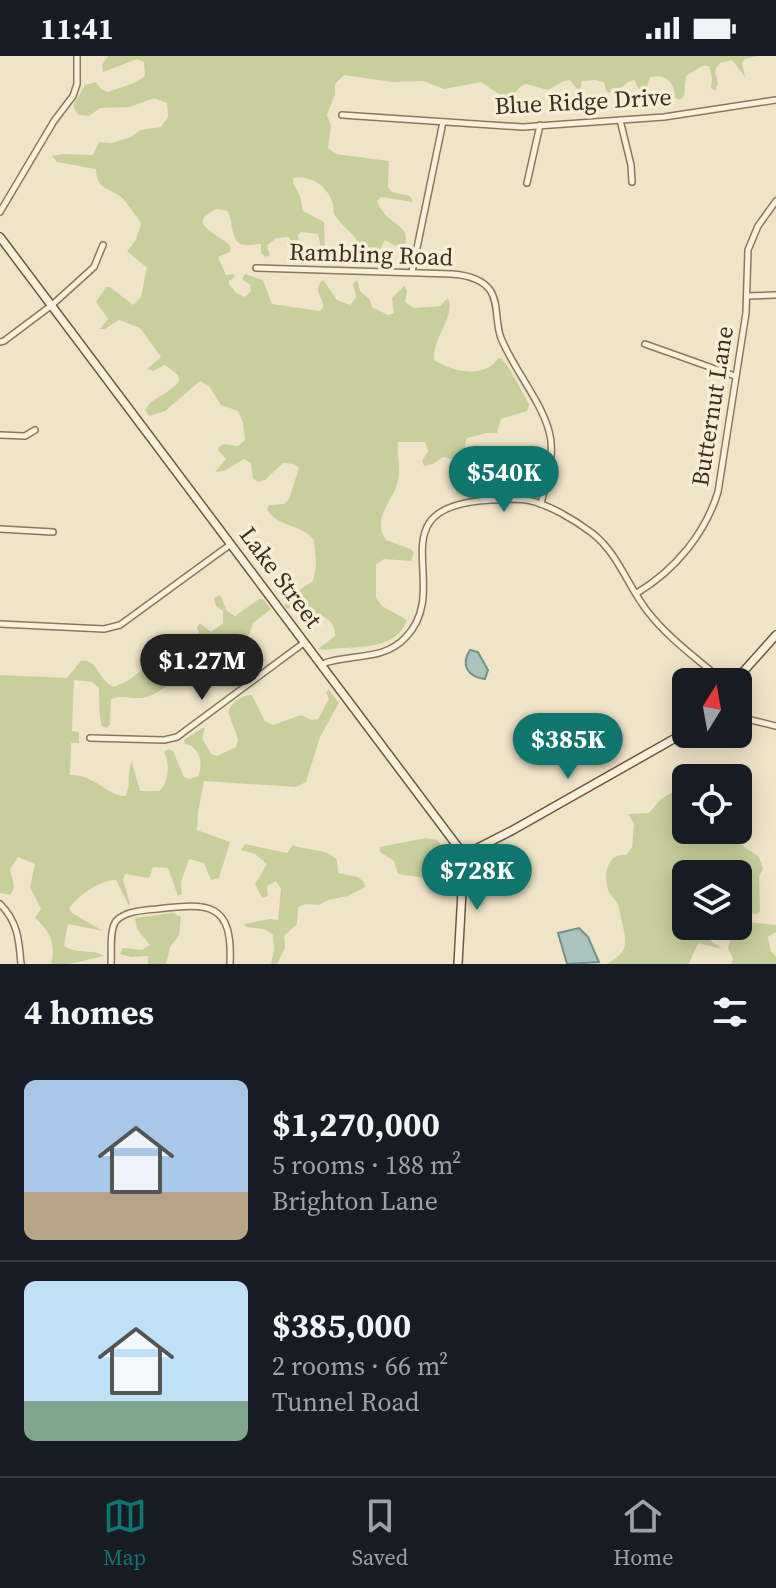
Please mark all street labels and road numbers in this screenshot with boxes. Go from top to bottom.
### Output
street label: Blue Ridge Drive [494,80,672,122]
street label: Rambling Road [288,235,454,273]
street label: Butternut Lane [683,324,741,488]
street label: Lake Street [232,520,330,635]

